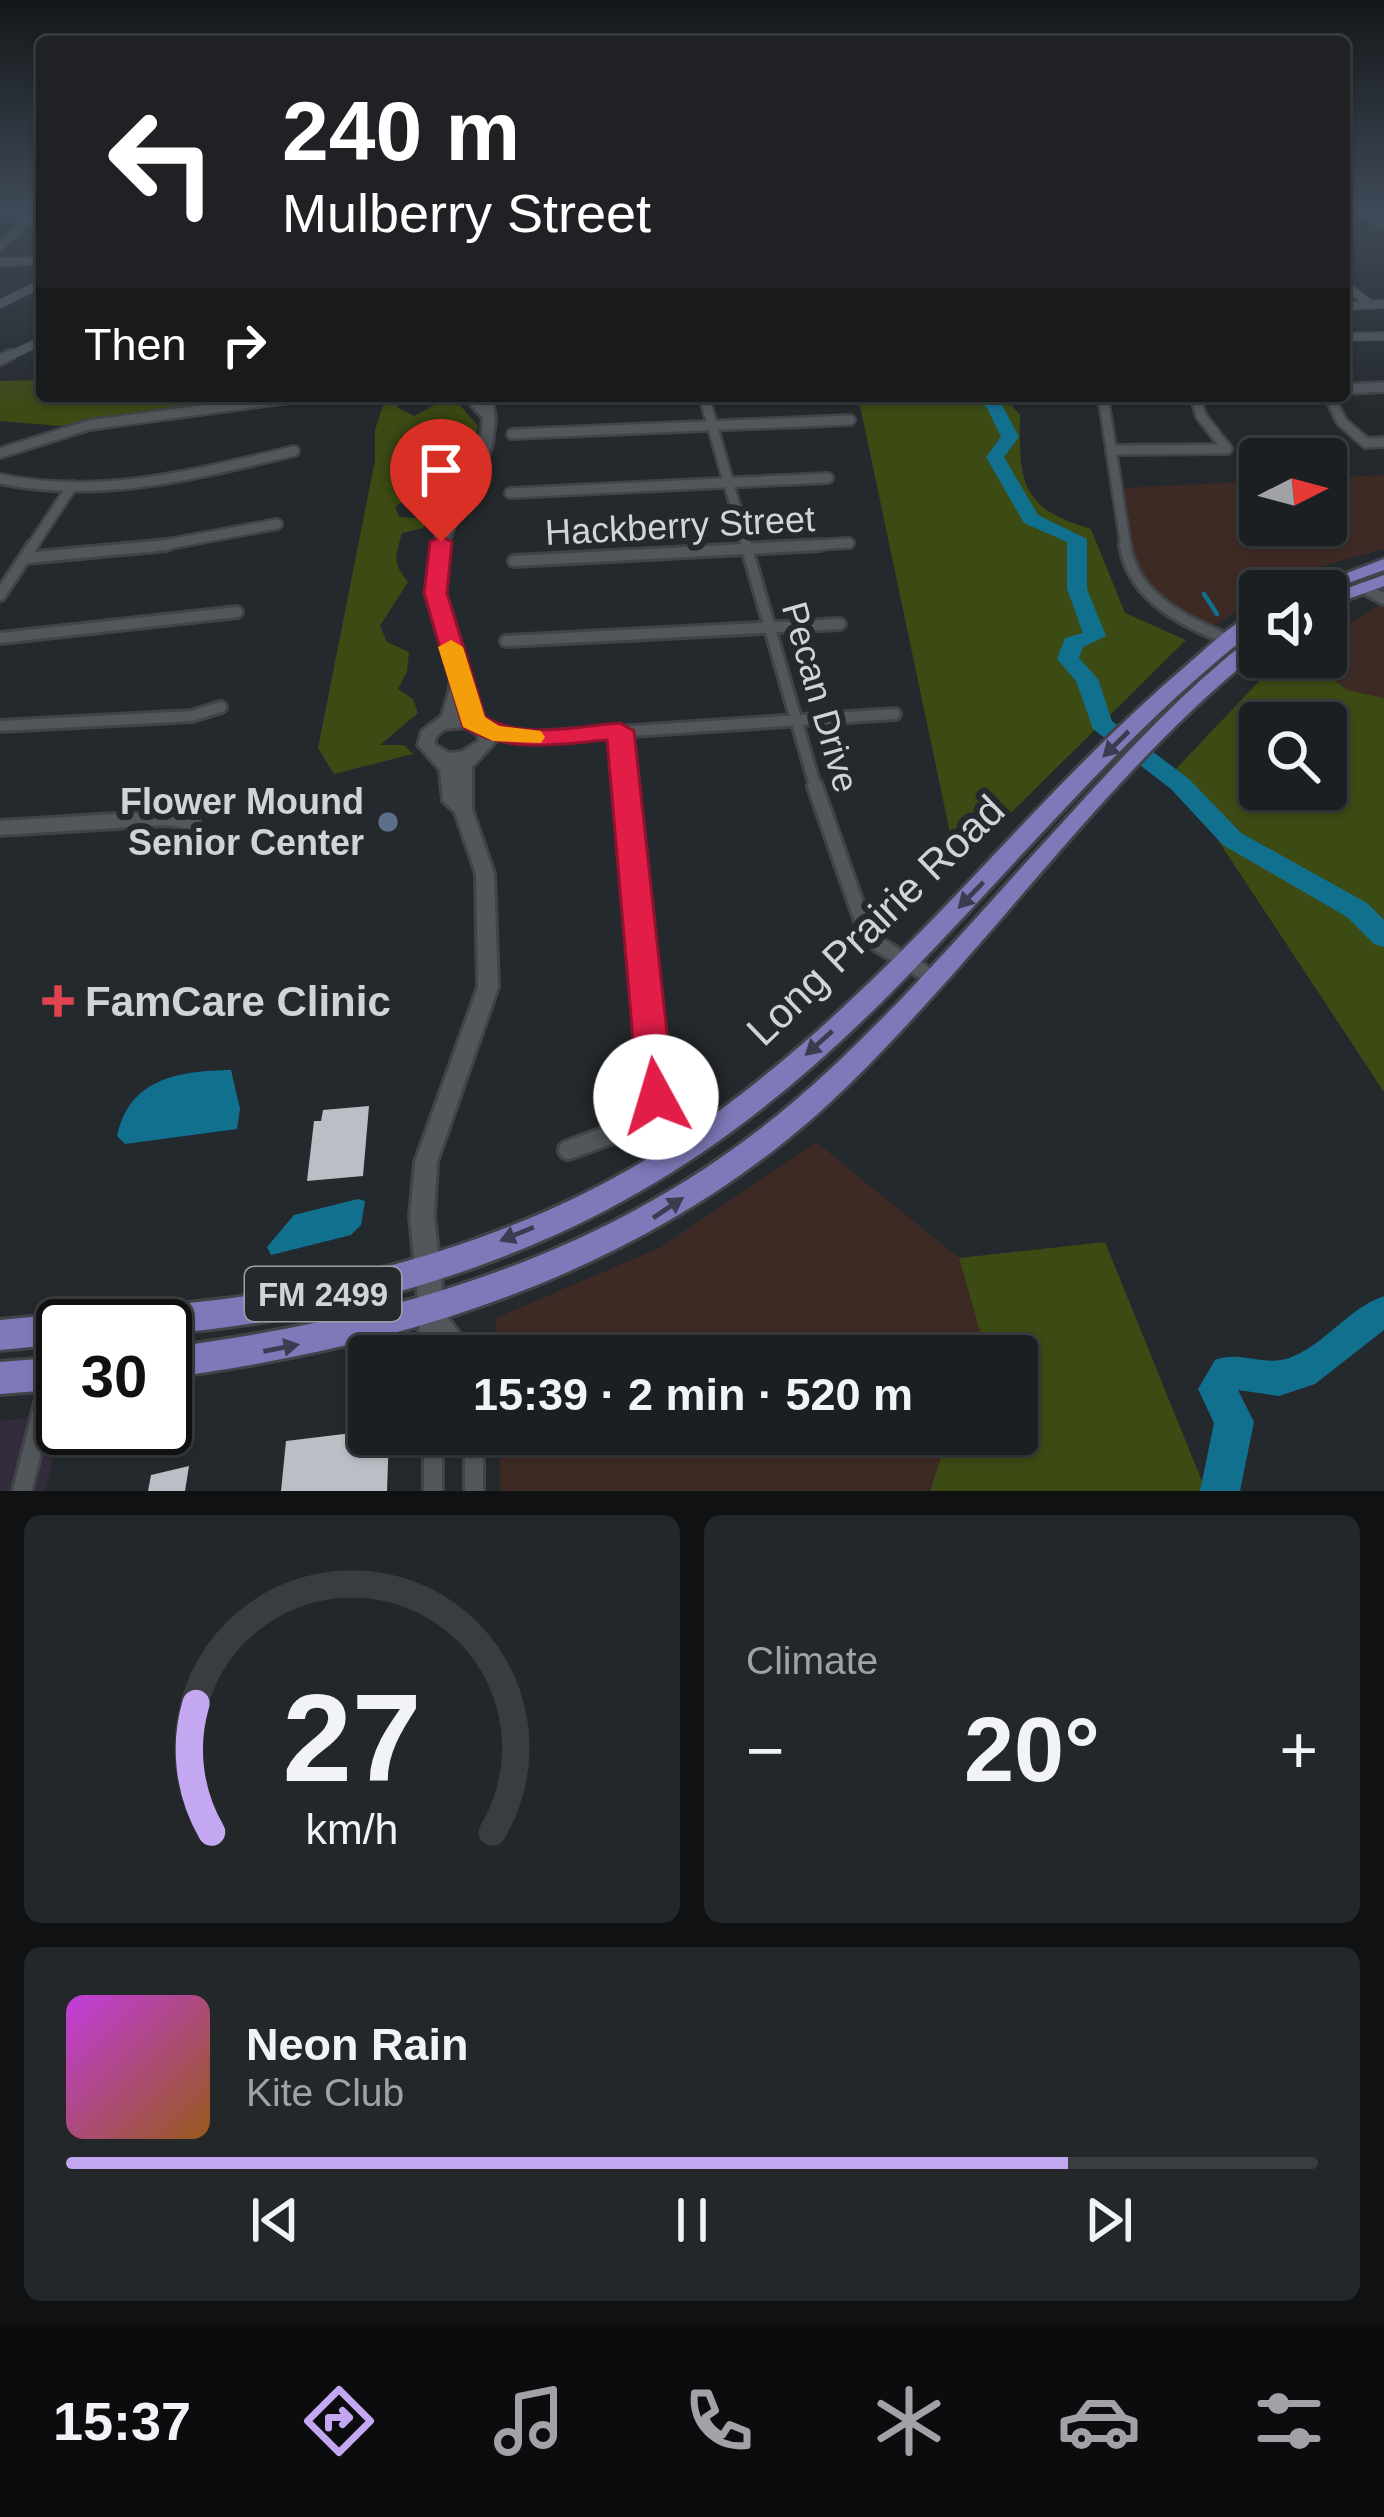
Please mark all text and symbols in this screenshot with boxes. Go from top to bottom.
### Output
icon: left [84,84,240,240]
text: 240 m [282,84,520,178]
text: Mulberry Street [282,183,651,243]
icon: right [211,312,277,378]
text: Then [84,319,187,370]
pin [390,419,492,542]
icon: arrive [408,437,474,503]
north arrow [1239,438,1347,546]
map controls [1239,438,1347,810]
street label: Hackberry Street [544,498,816,553]
button: sound [1239,570,1347,678]
street label: Pecan Drive [774,597,867,797]
button: search [1239,702,1347,810]
one-way arrow [1102,730,1130,758]
place label: Flower Mound Senior Center [120,781,364,863]
street label: Long Prairie Road [737,786,1013,1055]
marker: Flower Mound Senior Center [375,809,401,835]
one-way arrow [958,880,986,909]
place label: FamCare Clinic [85,978,391,1025]
marker: FamCare Clinic [42,985,74,1017]
one-way arrow [804,1029,833,1056]
position arrow [593,1034,719,1160]
one-way arrow [652,1197,684,1220]
one-way arrow [499,1225,535,1244]
road number: FM 2499 [245,1267,401,1321]
speed limit sign: 30 [36,1299,192,1455]
one-way arrow [263,1338,300,1357]
text: 15:39 · 2 min · 520 m [473,1369,913,1420]
text: Climate [746,1639,878,1682]
text: 27 [283,1668,421,1807]
text: 20° [964,1700,1100,1800]
text: − [746,1713,785,1787]
text: + [1279,1713,1318,1787]
text: km/h [306,1805,398,1853]
text: Neon Rain [246,2019,469,2070]
text: Kite Club [246,2071,404,2114]
icon: previous [242,2187,308,2253]
icon: pause [659,2187,725,2253]
icon: next [1076,2187,1142,2253]
icon: directions [297,2379,381,2463]
icon: music [487,2379,571,2463]
icon: phone [677,2379,761,2463]
icon: climate [867,2379,951,2463]
icon: car [1057,2379,1141,2463]
icon: filters [1247,2379,1331,2463]
text: 15:37 [53,2391,191,2451]

